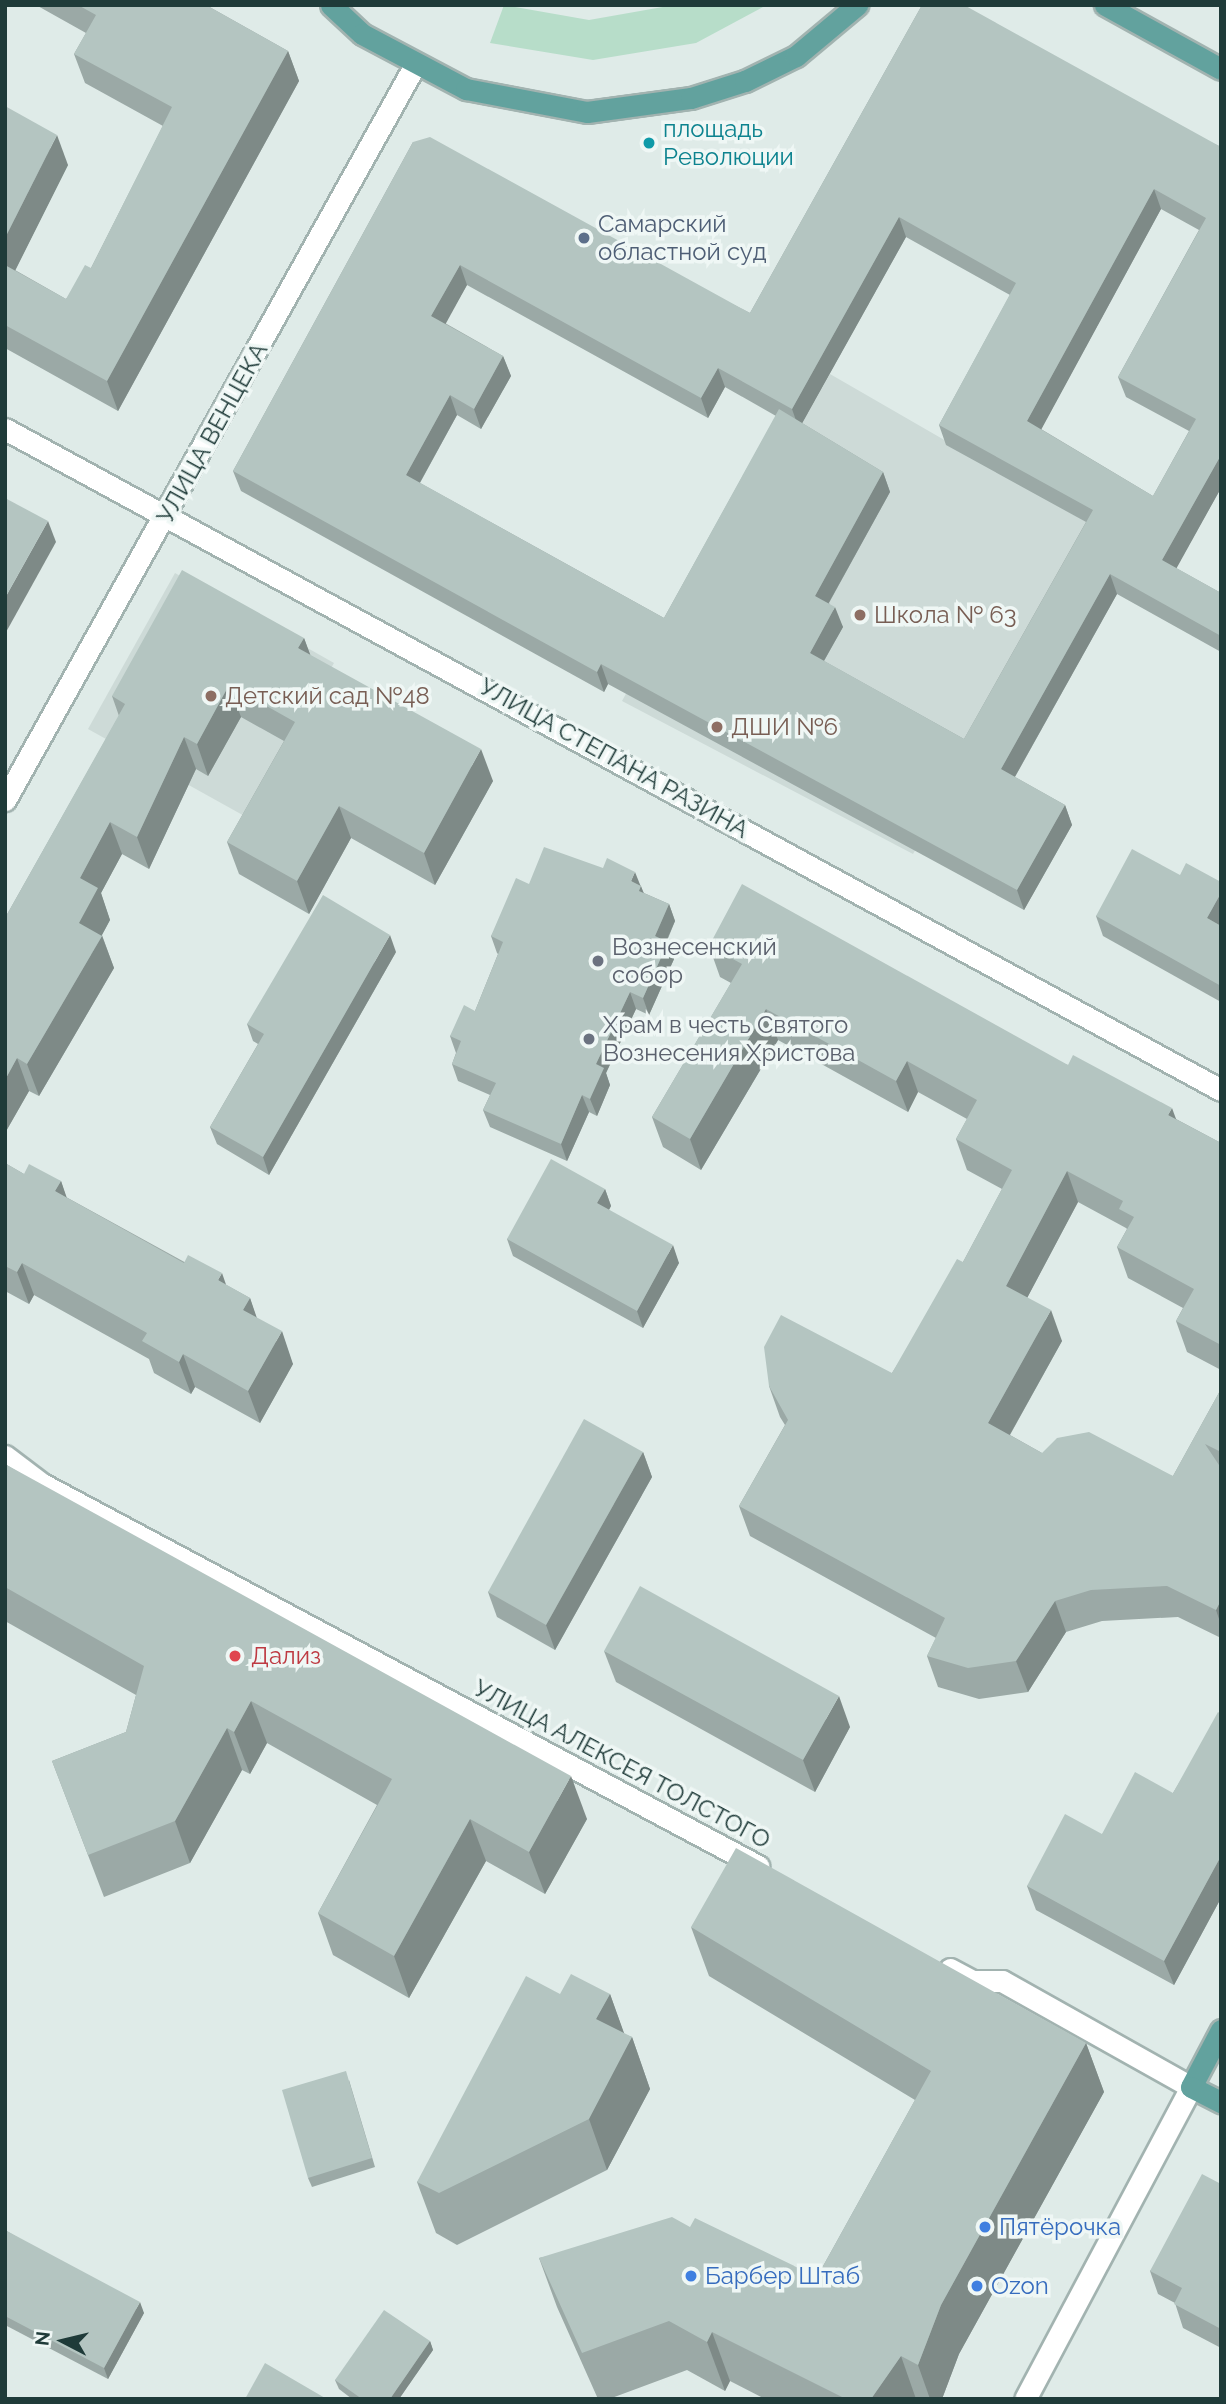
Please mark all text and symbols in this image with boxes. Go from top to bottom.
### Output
place label: площадь Революции [663,115,794,171]
marker: площадь Революции [641,135,657,151]
place label: Самарский областной суд [598,210,767,266]
marker: Самарский областной суд [576,230,592,246]
street label: УЛИЦА ВЕНЦЕКА [150,338,274,528]
place label: Школа № 63 [874,601,1017,629]
marker: Школа № 63 [852,607,868,623]
street label: УЛИЦА СТЕПАНА РАЗИНА [474,672,754,844]
place label: Детский сад №48 [225,682,430,710]
marker: Детский сад №48 [203,688,219,704]
place label: ДШИ №6 [731,713,838,741]
marker: ДШИ №6 [709,719,725,735]
place label: Вознесенский собор [612,933,777,989]
marker: Вознесенский собор [590,953,606,969]
place label: Храм в честь Святого Вознесения Христова [603,1011,855,1067]
marker: Храм в честь Святого Вознесения Христова [581,1031,597,1047]
place label: Дализ [251,1642,321,1670]
marker: Дализ [225,1646,245,1666]
street label: УЛИЦА АЛЕКСЕЯ ТОЛСТОГО [468,1673,776,1855]
place label: Пятёрочка [999,2213,1121,2241]
marker: Пятёрочка [977,2219,993,2235]
place label: Барбер Штаб [705,2262,860,2290]
marker: Барбер Штаб [683,2268,699,2284]
place label: Ozon [991,2272,1049,2300]
marker: Ozon [969,2278,985,2294]
north arrow [28,2306,98,2376]
text: N [30,2330,54,2347]

